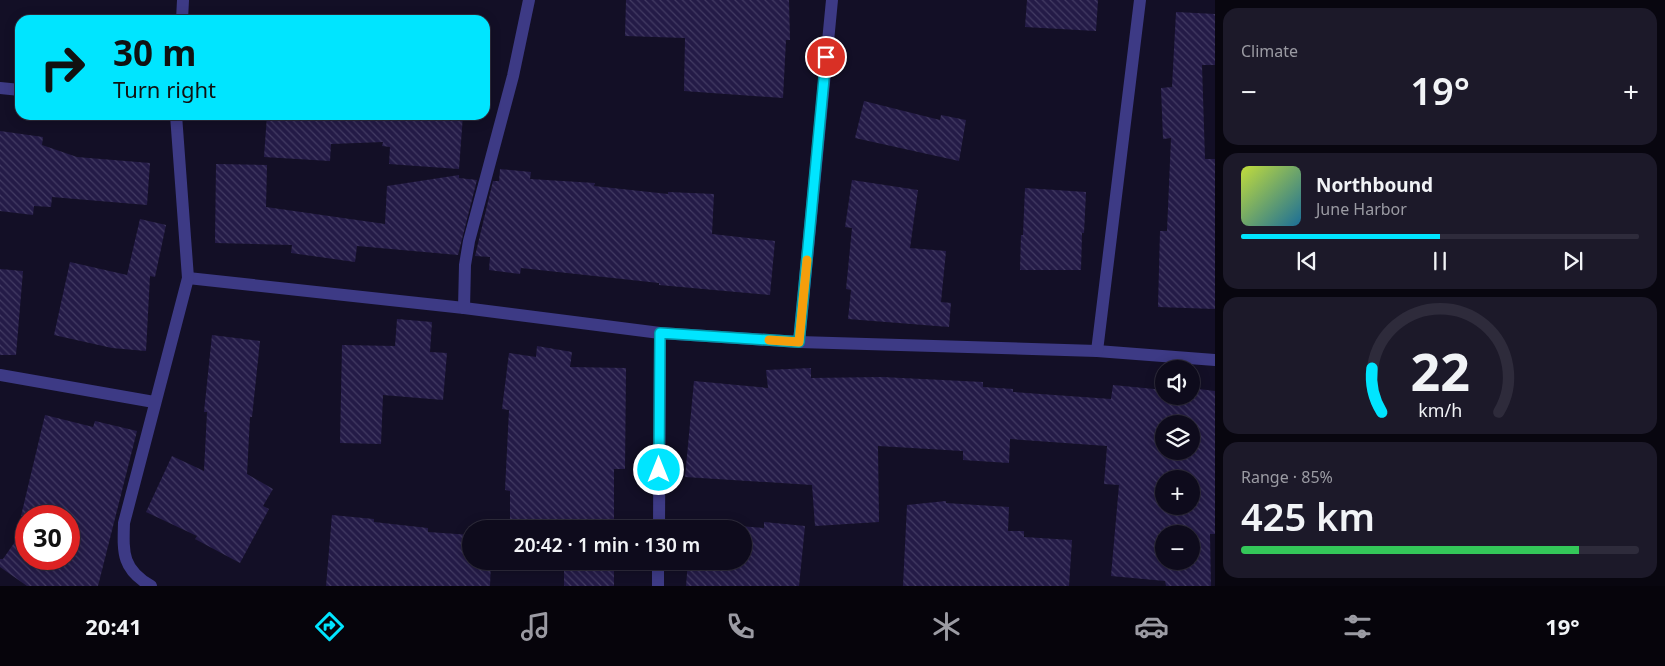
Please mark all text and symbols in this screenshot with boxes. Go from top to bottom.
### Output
text: 30 m [113,29,196,76]
icon: right [30,35,95,100]
pin [805,36,847,78]
text: Climate [1241,40,1298,62]
icon: arrive [812,43,840,71]
text: 19° [1410,64,1470,116]
text: − [1241,72,1257,110]
text: + [1623,72,1639,110]
text: Turn right [113,74,216,104]
text: Northbound [1316,172,1433,198]
text: June Harbor [1316,198,1407,220]
icon: previous [1293,247,1321,275]
icon: pause [1426,247,1454,275]
icon: next [1559,247,1587,275]
text: 22 [1410,335,1470,406]
map controls [1155,360,1200,570]
button: sound [1155,360,1200,405]
text: km/h [1418,398,1462,422]
button: layers [1155,415,1200,460]
position arrow [632,443,684,495]
text: Range · 85% [1241,466,1333,488]
button: + [1155,470,1200,515]
text: 425 km [1241,490,1375,542]
speed limit sign: 30 [15,505,80,570]
button: − [1155,525,1200,570]
text: 20:42 · 1 min · 130 m [514,532,700,558]
icon: directions [312,609,347,644]
icon: music [518,609,553,644]
icon: phone [723,609,758,644]
icon: climate [929,609,964,644]
icon: car [1134,609,1169,644]
icon: filters [1340,609,1375,644]
text: 20:41 [85,611,142,641]
text: 19° [1545,611,1580,641]

